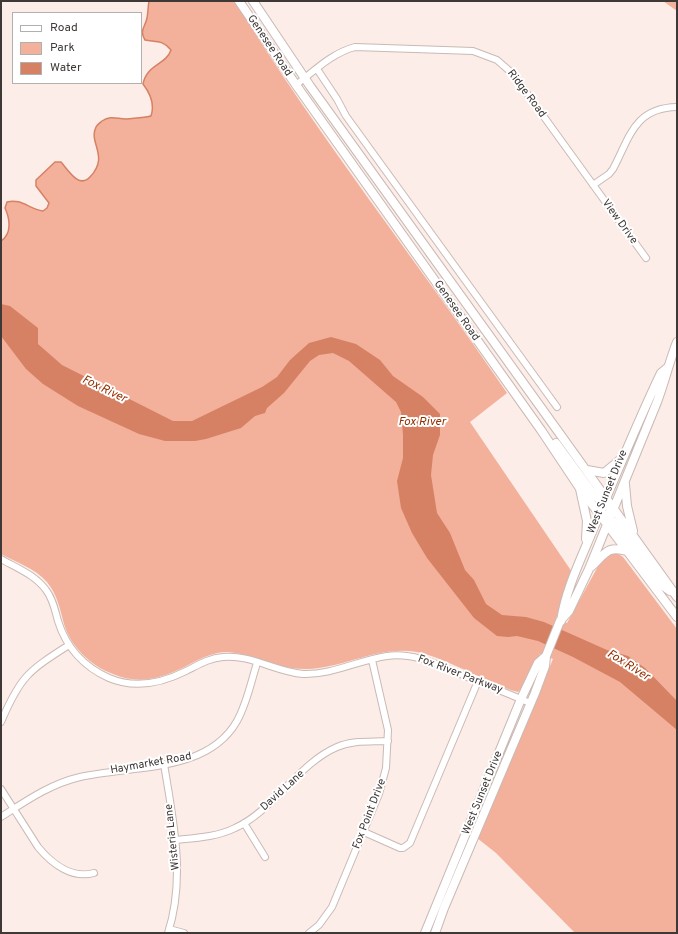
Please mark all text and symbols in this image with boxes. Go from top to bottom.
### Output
legend [12,12,142,84]
street label: Genesee Road [244,13,294,79]
text: Road [50,20,78,36]
text: Park [50,40,75,56]
text: Water [50,60,82,76]
street label: Ridge Road [504,68,548,120]
street label: View Drive [598,197,640,247]
street label: Genesee Road [430,278,482,344]
water label: Fox River [79,373,129,407]
water label: Fox River [398,416,446,430]
street label: West Sunset Drive [585,448,631,536]
water label: Fox River [604,647,652,685]
street label: Fox River Parkway [416,653,504,697]
street label: West Sunset Drive [460,749,506,837]
street label: Haymarket Road [109,750,193,778]
street label: David Lane [258,768,308,814]
street label: Fox Point Drive [351,777,389,851]
street label: Wisteria Lane [163,803,183,871]

